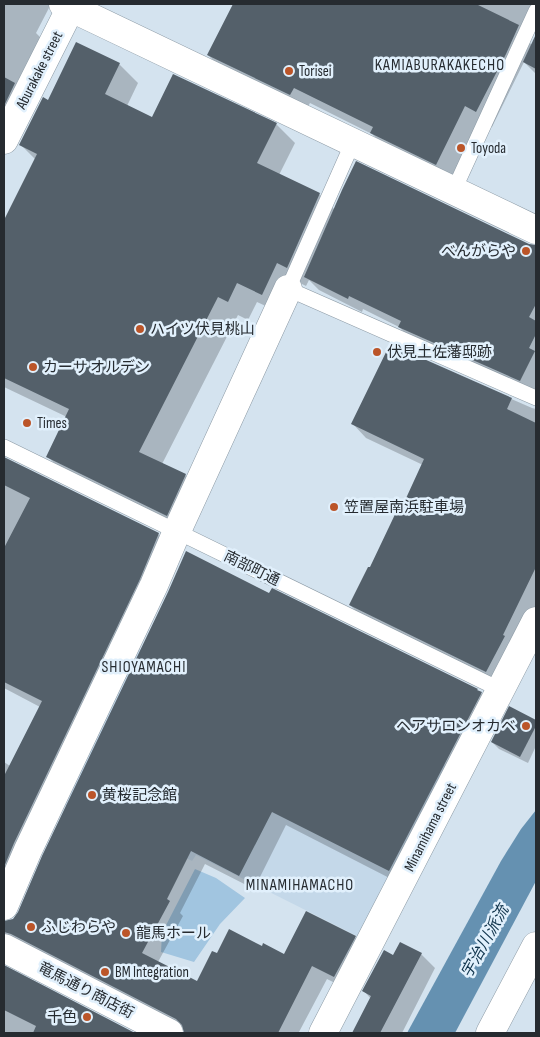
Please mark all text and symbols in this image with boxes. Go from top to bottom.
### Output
street label: Aburakake street [11,28,67,113]
district label: KAMIABURAKAKECHO [375,56,505,75]
place label: Torisei [299,62,332,81]
marker: Torisei [283,65,295,77]
place label: Toyoda [471,139,506,158]
marker: Toyoda [455,142,467,154]
place label: べんがらや [441,242,516,261]
marker: べんがらや [520,245,532,257]
place label: ハイツ伏見桃山 [150,320,255,339]
marker: ハイツ伏見桃山 [134,323,146,335]
place label: 伏見土佐藩邸跡 [387,343,492,362]
marker: 伏見土佐藩邸跡 [371,346,383,358]
place label: カーサ オルデン [43,358,150,377]
marker: カーサ オルデン [27,361,39,373]
place label: Times [37,414,67,433]
marker: Times [21,417,33,429]
place label: 笠置屋南浜駐車場 [344,498,464,517]
marker: 笠置屋南浜駐車場 [328,501,340,513]
street label: 南部町通 [221,547,283,590]
district label: SHIOYAMACHI [102,658,186,677]
place label: ヘアサロンオカベ [396,717,516,736]
marker: ヘアサロンオカベ [520,720,532,732]
street label: Minamihama street [400,779,461,875]
place label: 黄桜記念館 [102,786,177,805]
marker: 黄桜記念館 [86,789,98,801]
district label: MINAMIHAMACHO [246,876,354,895]
water label: 宇治川派流 [458,900,514,981]
place label: ふじわらや [41,918,116,937]
marker: ふじわらや [25,921,37,933]
place label: 龍馬ホール [136,924,211,943]
marker: 龍馬ホール [120,927,132,939]
street label: 竜馬通り商店街 [35,958,137,1023]
place label: BM Integration [115,963,189,982]
marker: BM Integration [99,966,111,978]
place label: 千色 [47,1008,77,1027]
marker: 千色 [81,1011,93,1023]

